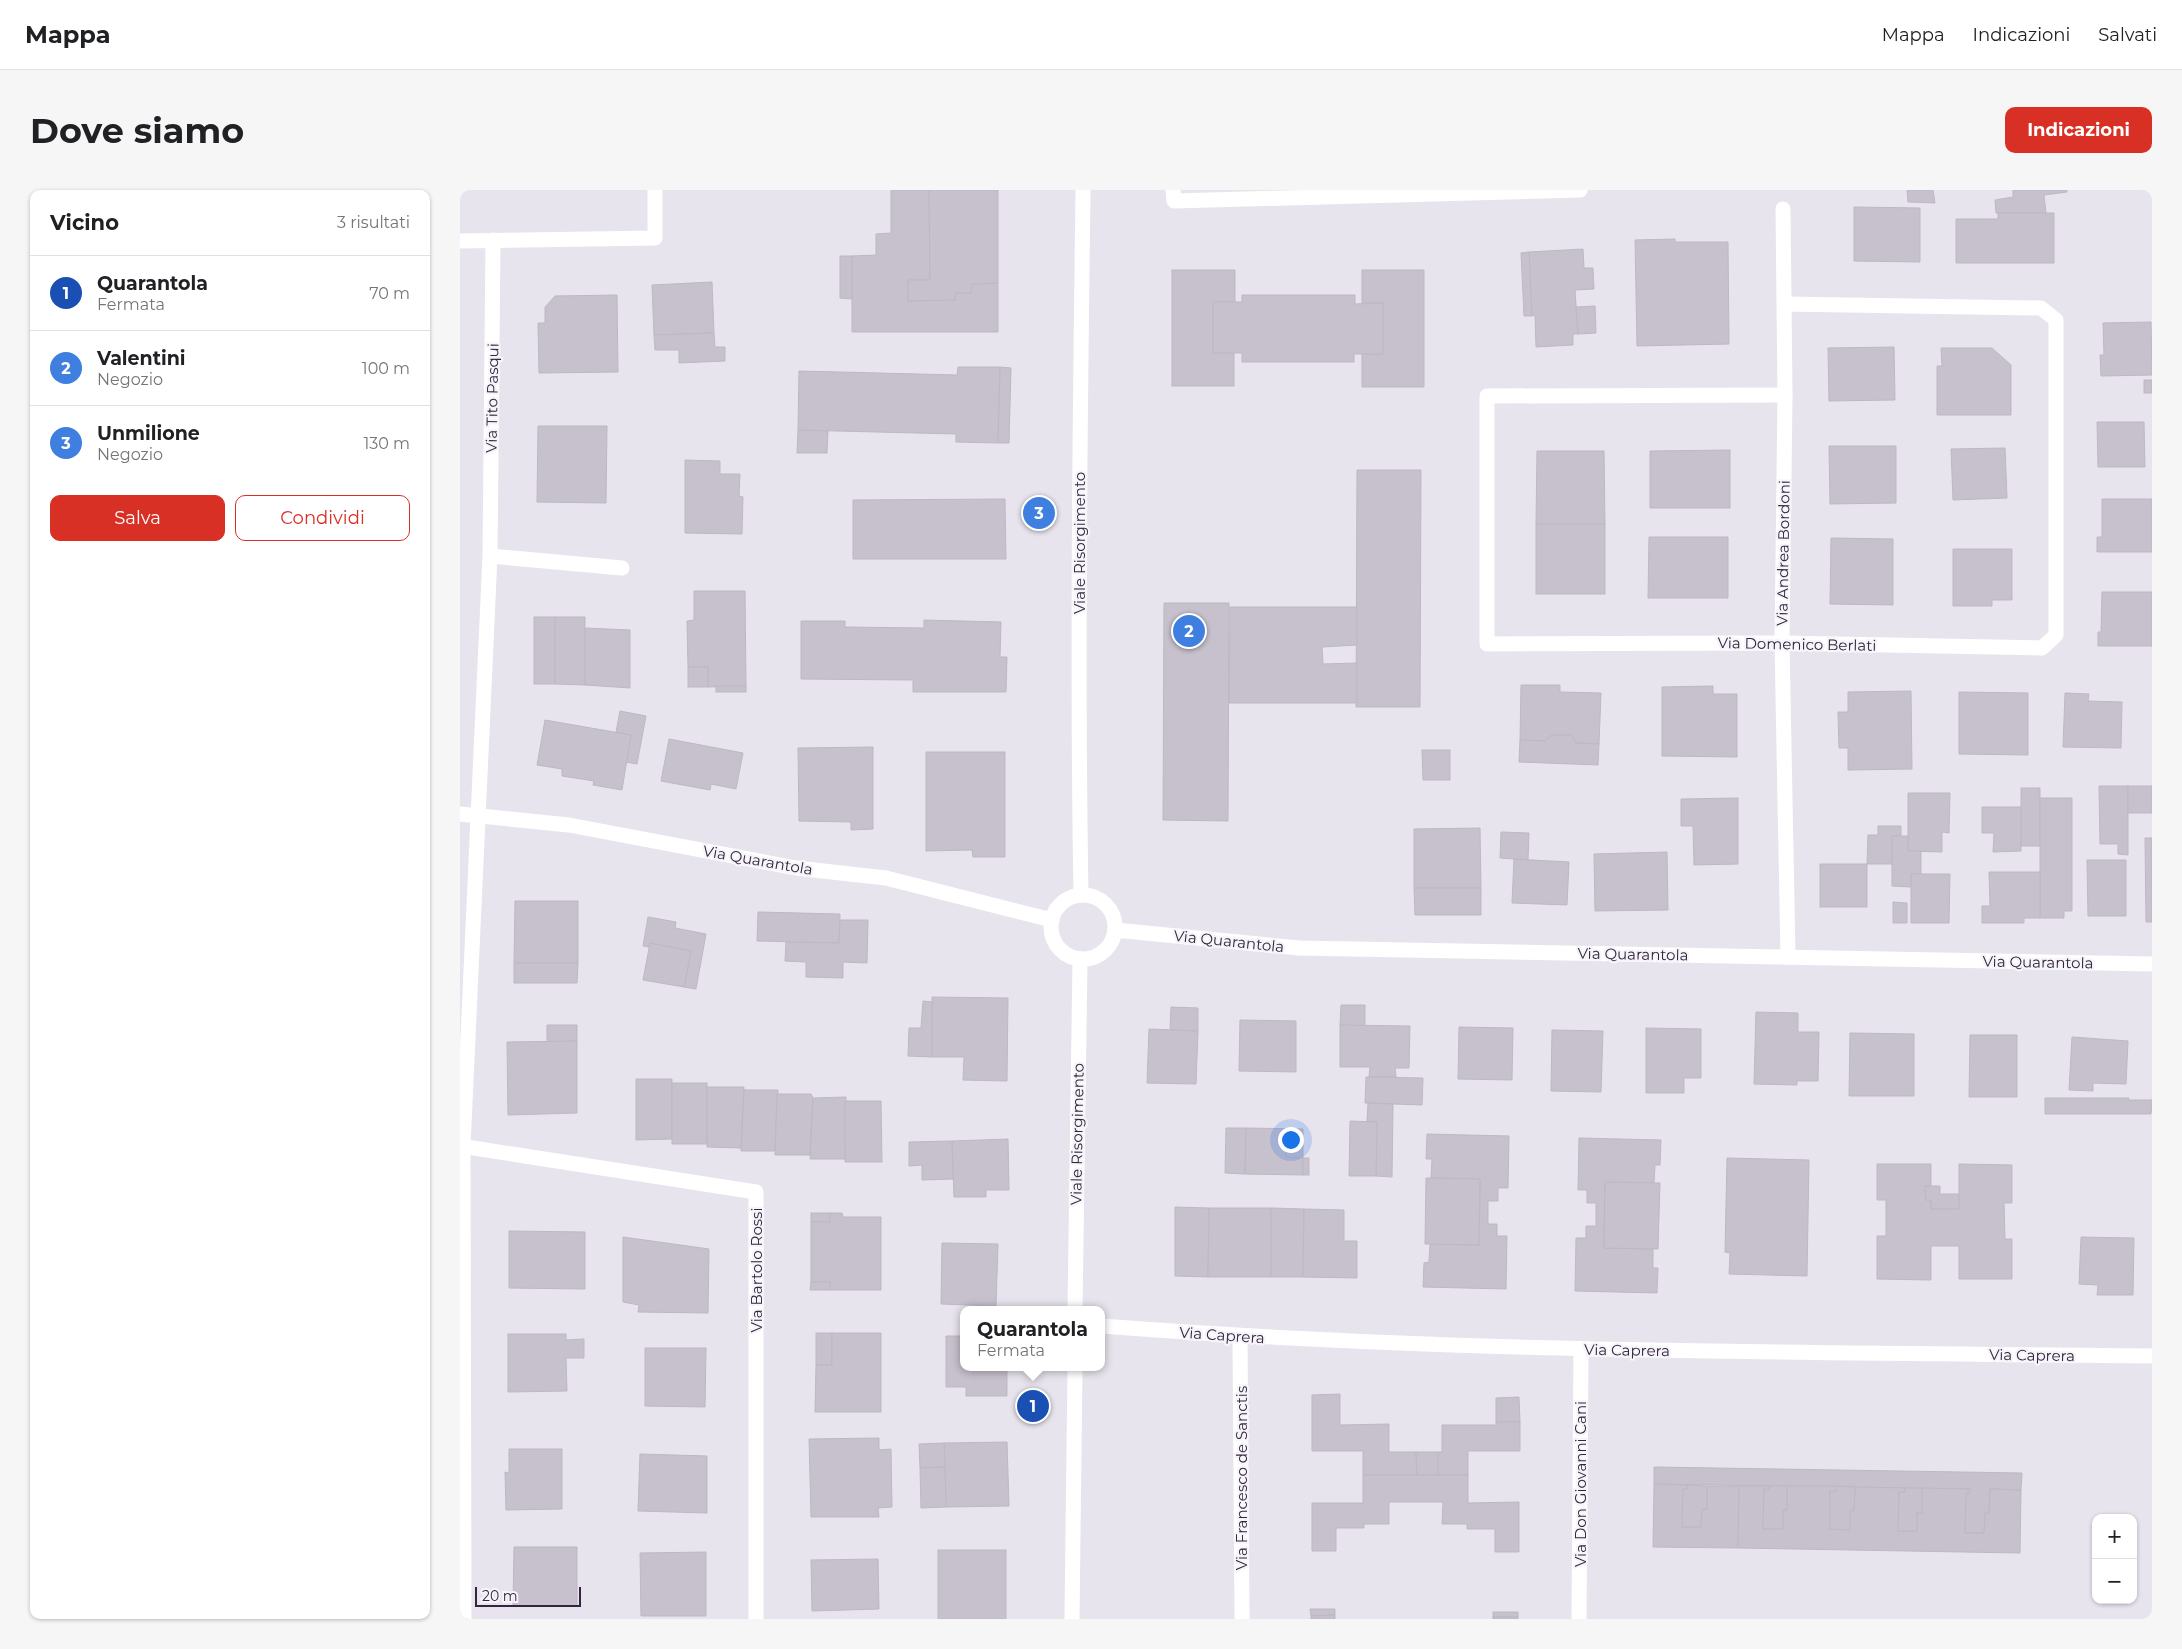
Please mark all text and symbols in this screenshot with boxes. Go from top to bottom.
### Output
text: Mappa [25,20,110,49]
text: Mappa [1882,24,1945,46]
text: Indicazioni [1973,24,2070,46]
text: Salvati [2098,24,2157,46]
button: Indicazioni [2005,107,2152,153]
text: Dove siamo [30,109,244,152]
text: Vicino [50,210,119,235]
text: 3 risultati [337,213,410,232]
text: Quarantola [97,272,208,295]
text: 1 [63,284,69,303]
text: 70 m [369,284,410,303]
text: Fermata [97,295,165,314]
street label: Via Tito Pasqui [482,343,502,453]
text: Valentini [97,347,186,370]
text: 2 [61,359,71,378]
text: 100 m [362,359,410,378]
text: Negozio [97,370,163,389]
text: Unmilione [97,422,200,445]
text: 3 [61,434,71,453]
text: 130 m [363,434,410,453]
text: Negozio [97,445,163,464]
street label: Viale Risorgimento [1070,472,1089,614]
street label: Via Andrea Bordoni [1772,480,1794,626]
pin: 3 [1023,494,1055,532]
button: Salva [50,495,225,541]
button: Condividi [235,495,410,541]
pin: 2 [1173,612,1205,650]
street label: Via Domenico Berlati [1717,633,1877,655]
street label: Via Quarantola [702,841,814,879]
street label: Via Quarantola [1173,926,1285,956]
street label: Via Quarantola [1577,944,1689,964]
street label: Via Quarantola [1982,952,2094,972]
street label: Viale Risorgimento [1066,1063,1088,1205]
your location [1278,1127,1304,1153]
street label: Via Bartolo Rossi [747,1208,766,1332]
popup [960,1306,1105,1371]
text: Quarantola [977,1318,1088,1341]
street label: Via Caprera [1179,1323,1265,1347]
street label: Via Caprera [1584,1340,1670,1360]
text: Fermata [977,1341,1045,1360]
street label: Via Caprera [1989,1345,2075,1365]
street label: Via Francesco de Sanctis [1232,1386,1251,1570]
pin: 1 [1017,1387,1049,1425]
street label: Via Don Giovanni Cani [1571,1401,1590,1567]
map controls [2092,1514,2137,1604]
button: + [2092,1514,2137,1559]
button: − [2092,1559,2137,1604]
scale bar [475,1584,581,1607]
text: 20 m [482,1587,518,1605]

